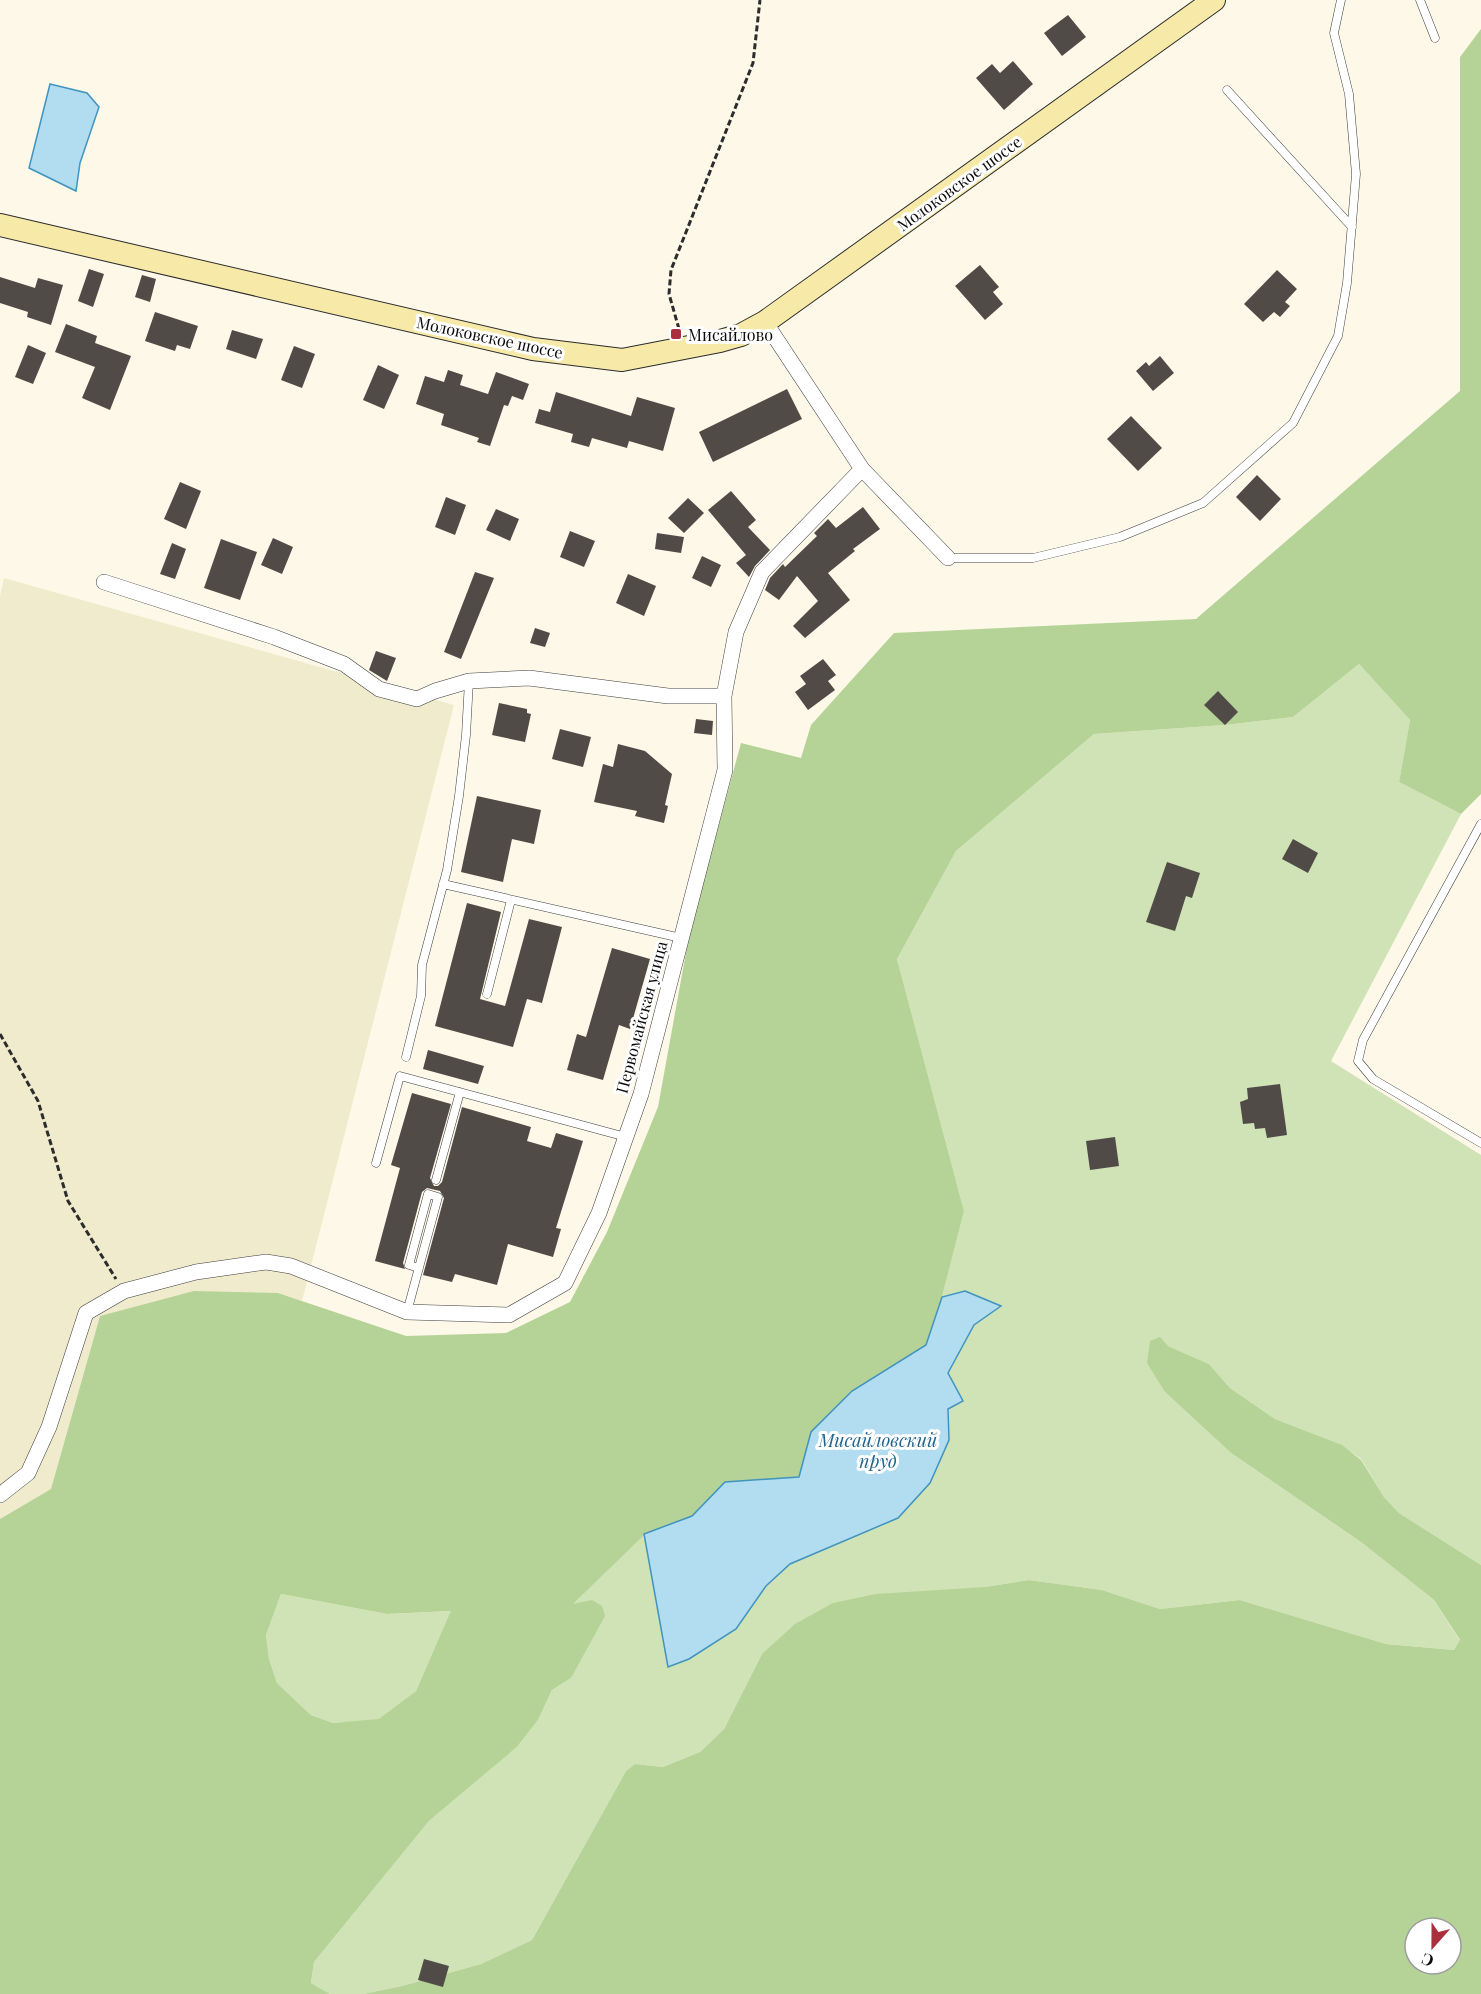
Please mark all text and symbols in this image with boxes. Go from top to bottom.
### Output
street label: Молоковское шоссе [893,131,1025,235]
street label: Молоковское шоссе [415,311,565,363]
place label: Мисайлово [688,324,773,345]
marker: Мисайлово [669,327,683,341]
street label: Первомайская улица [611,939,671,1095]
water label: Мисайловский пруд [818,1428,938,1473]
north arrow [1403,1916,1463,1976]
text: С [1418,1949,1436,1972]

